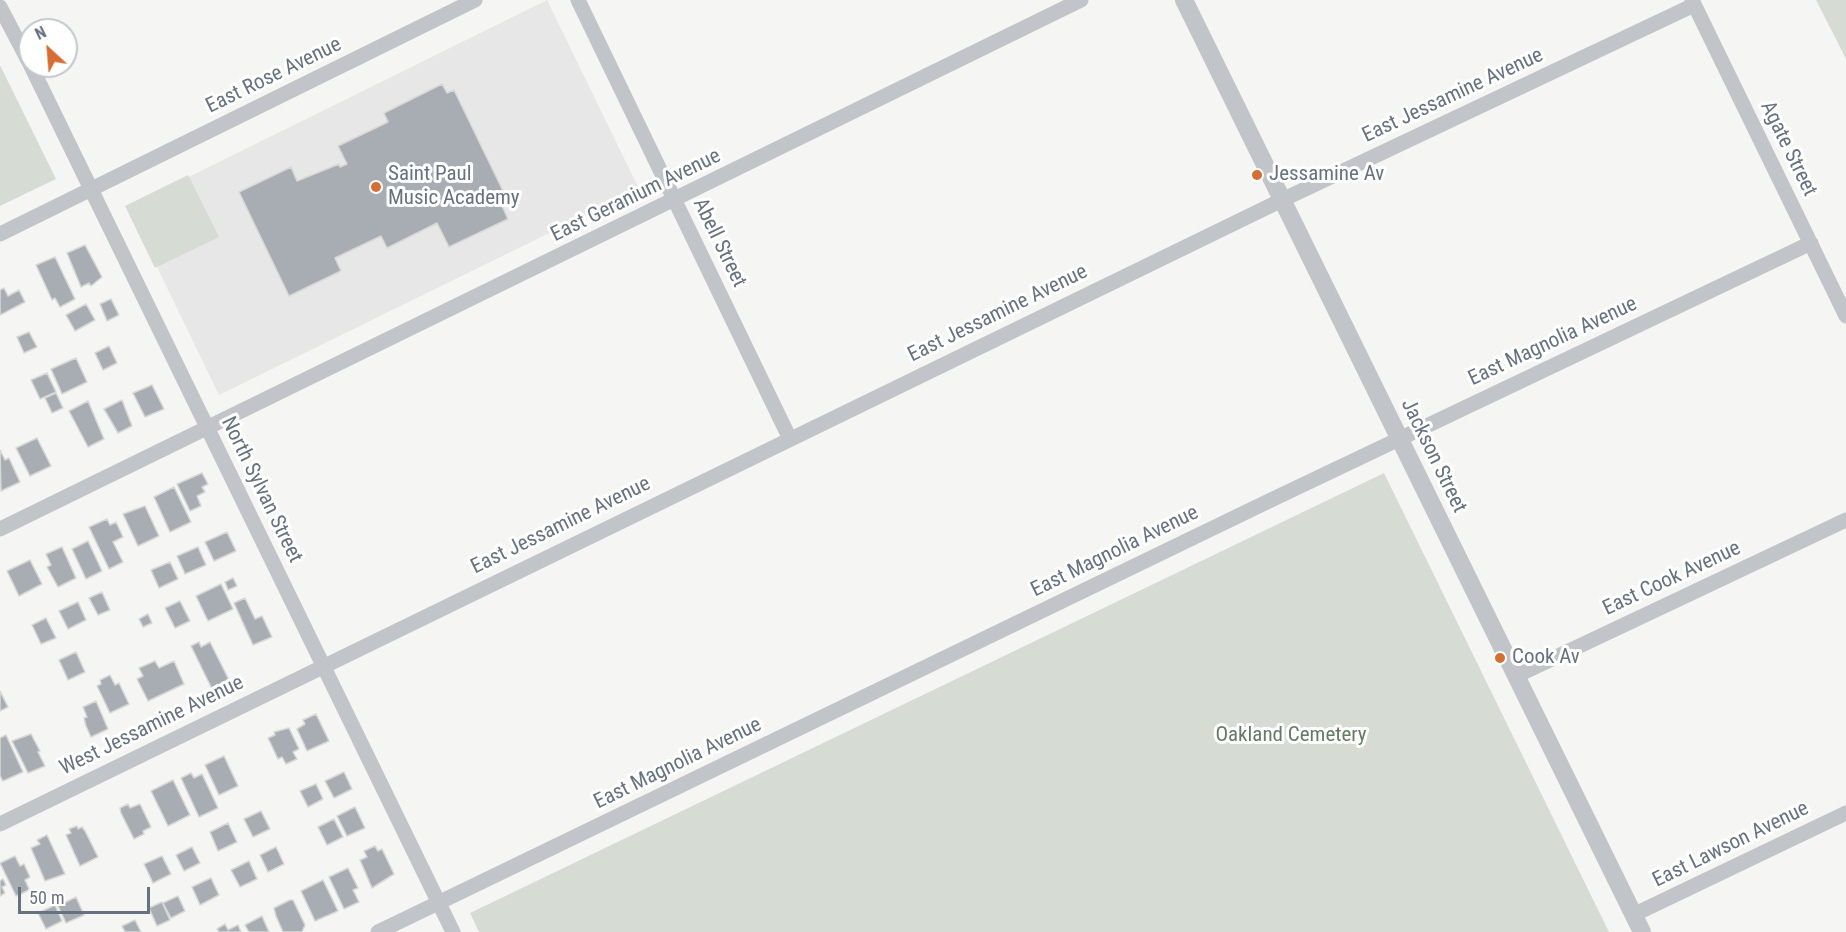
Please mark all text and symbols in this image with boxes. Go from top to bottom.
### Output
north arrow [18,18,78,78]
text: N [32,22,49,44]
street label: East Rose Avenue [202,32,346,120]
street label: East Jessamine Avenue [1359,43,1547,149]
street label: Agate Street [1754,97,1822,201]
street label: East Geranium Avenue [547,144,725,248]
place label: Saint Paul Music Academy [388,162,520,212]
place label: Jessamine Av [1269,162,1384,188]
marker: Jessamine Av [1250,168,1264,182]
marker: Saint Paul Music Academy [369,180,383,194]
street label: Abell Street [687,194,751,292]
street label: East Jessamine Avenue [904,260,1092,368]
street label: East Magnolia Avenue [1465,292,1641,392]
street label: Jackson Street [1395,395,1471,517]
street label: North Sylvan Street [215,413,307,567]
street label: East Jessamine Avenue [467,472,655,580]
street label: East Magnolia Avenue [1027,501,1203,603]
street label: East Cook Avenue [1599,536,1745,622]
place label: Cook Av [1512,645,1580,671]
marker: Cook Av [1493,651,1507,665]
street label: West Jessamine Avenue [56,671,248,781]
street label: East Magnolia Avenue [590,713,766,815]
park label: Oakland Cemetery [1215,723,1367,749]
street label: East Lawson Avenue [1649,796,1813,894]
scale bar [21,875,153,913]
text: 50 m [29,887,64,908]

